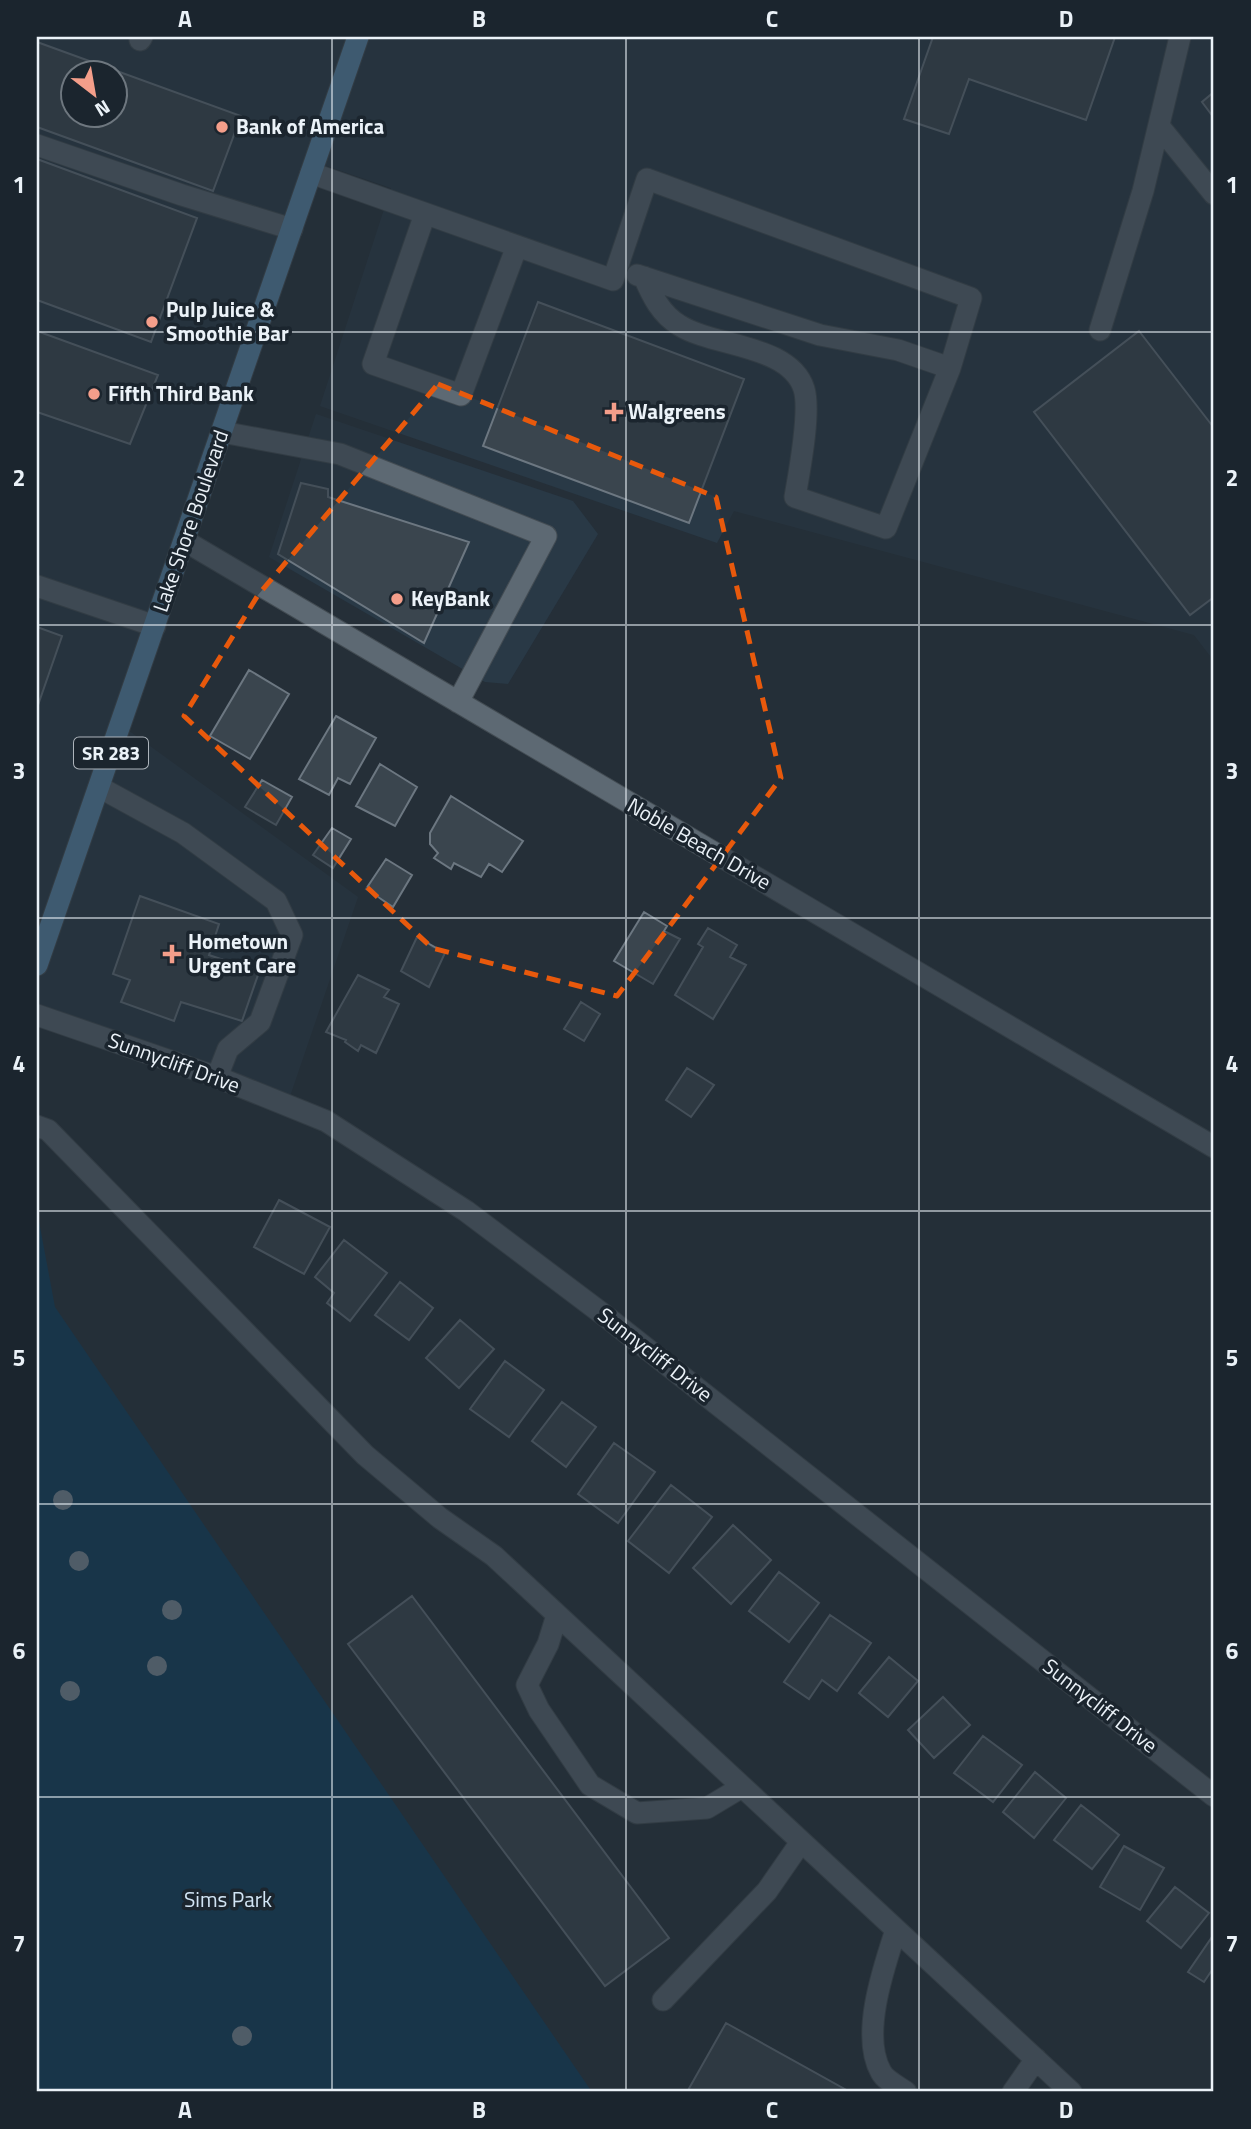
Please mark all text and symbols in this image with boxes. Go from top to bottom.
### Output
text: A [178,1,192,36]
text: B [472,1,486,36]
text: C [766,1,778,36]
text: D [1059,1,1073,36]
north arrow [60,60,130,130]
text: N [90,93,116,125]
place label: Bank of America [236,110,384,142]
marker: Bank of America [214,119,230,135]
text: 1 [13,167,25,202]
text: 1 [1226,167,1238,202]
place label: Pulp Juice & Smoothie Bar [166,293,289,349]
marker: Pulp Juice & Smoothie Bar [144,314,160,330]
place label: Fifth Third Bank [108,377,254,409]
marker: Fifth Third Bank [86,386,102,402]
place label: Walgreens [628,395,726,427]
marker: Walgreens [606,404,622,420]
street label: Lake Shore Boulevard [144,425,236,616]
text: 2 [13,460,25,495]
text: 2 [1226,460,1238,495]
place label: KeyBank [411,582,490,614]
marker: KeyBank [389,591,405,607]
road number: SR 283 [74,738,148,768]
text: 3 [13,753,25,788]
text: 3 [1226,753,1238,788]
street label: Noble Beach Drive [622,789,777,897]
place label: Hometown Urgent Care [188,925,296,981]
marker: Hometown Urgent Care [162,944,182,964]
street label: Sunnycliff Drive [104,1023,245,1101]
text: 4 [13,1046,25,1081]
text: 4 [1226,1046,1238,1081]
street label: Sunnycliff Drive [591,1299,720,1409]
text: 5 [13,1340,25,1375]
text: 5 [1226,1340,1238,1375]
text: 6 [13,1633,26,1668]
text: 6 [1226,1633,1239,1668]
street label: Sunnycliff Drive [1036,1650,1165,1760]
park label: Sims Park [184,1883,272,1915]
text: 7 [13,1926,25,1961]
text: 7 [1226,1926,1238,1961]
text: A [178,2092,192,2127]
text: B [472,2092,486,2127]
text: C [766,2092,778,2127]
text: D [1059,2092,1073,2127]

